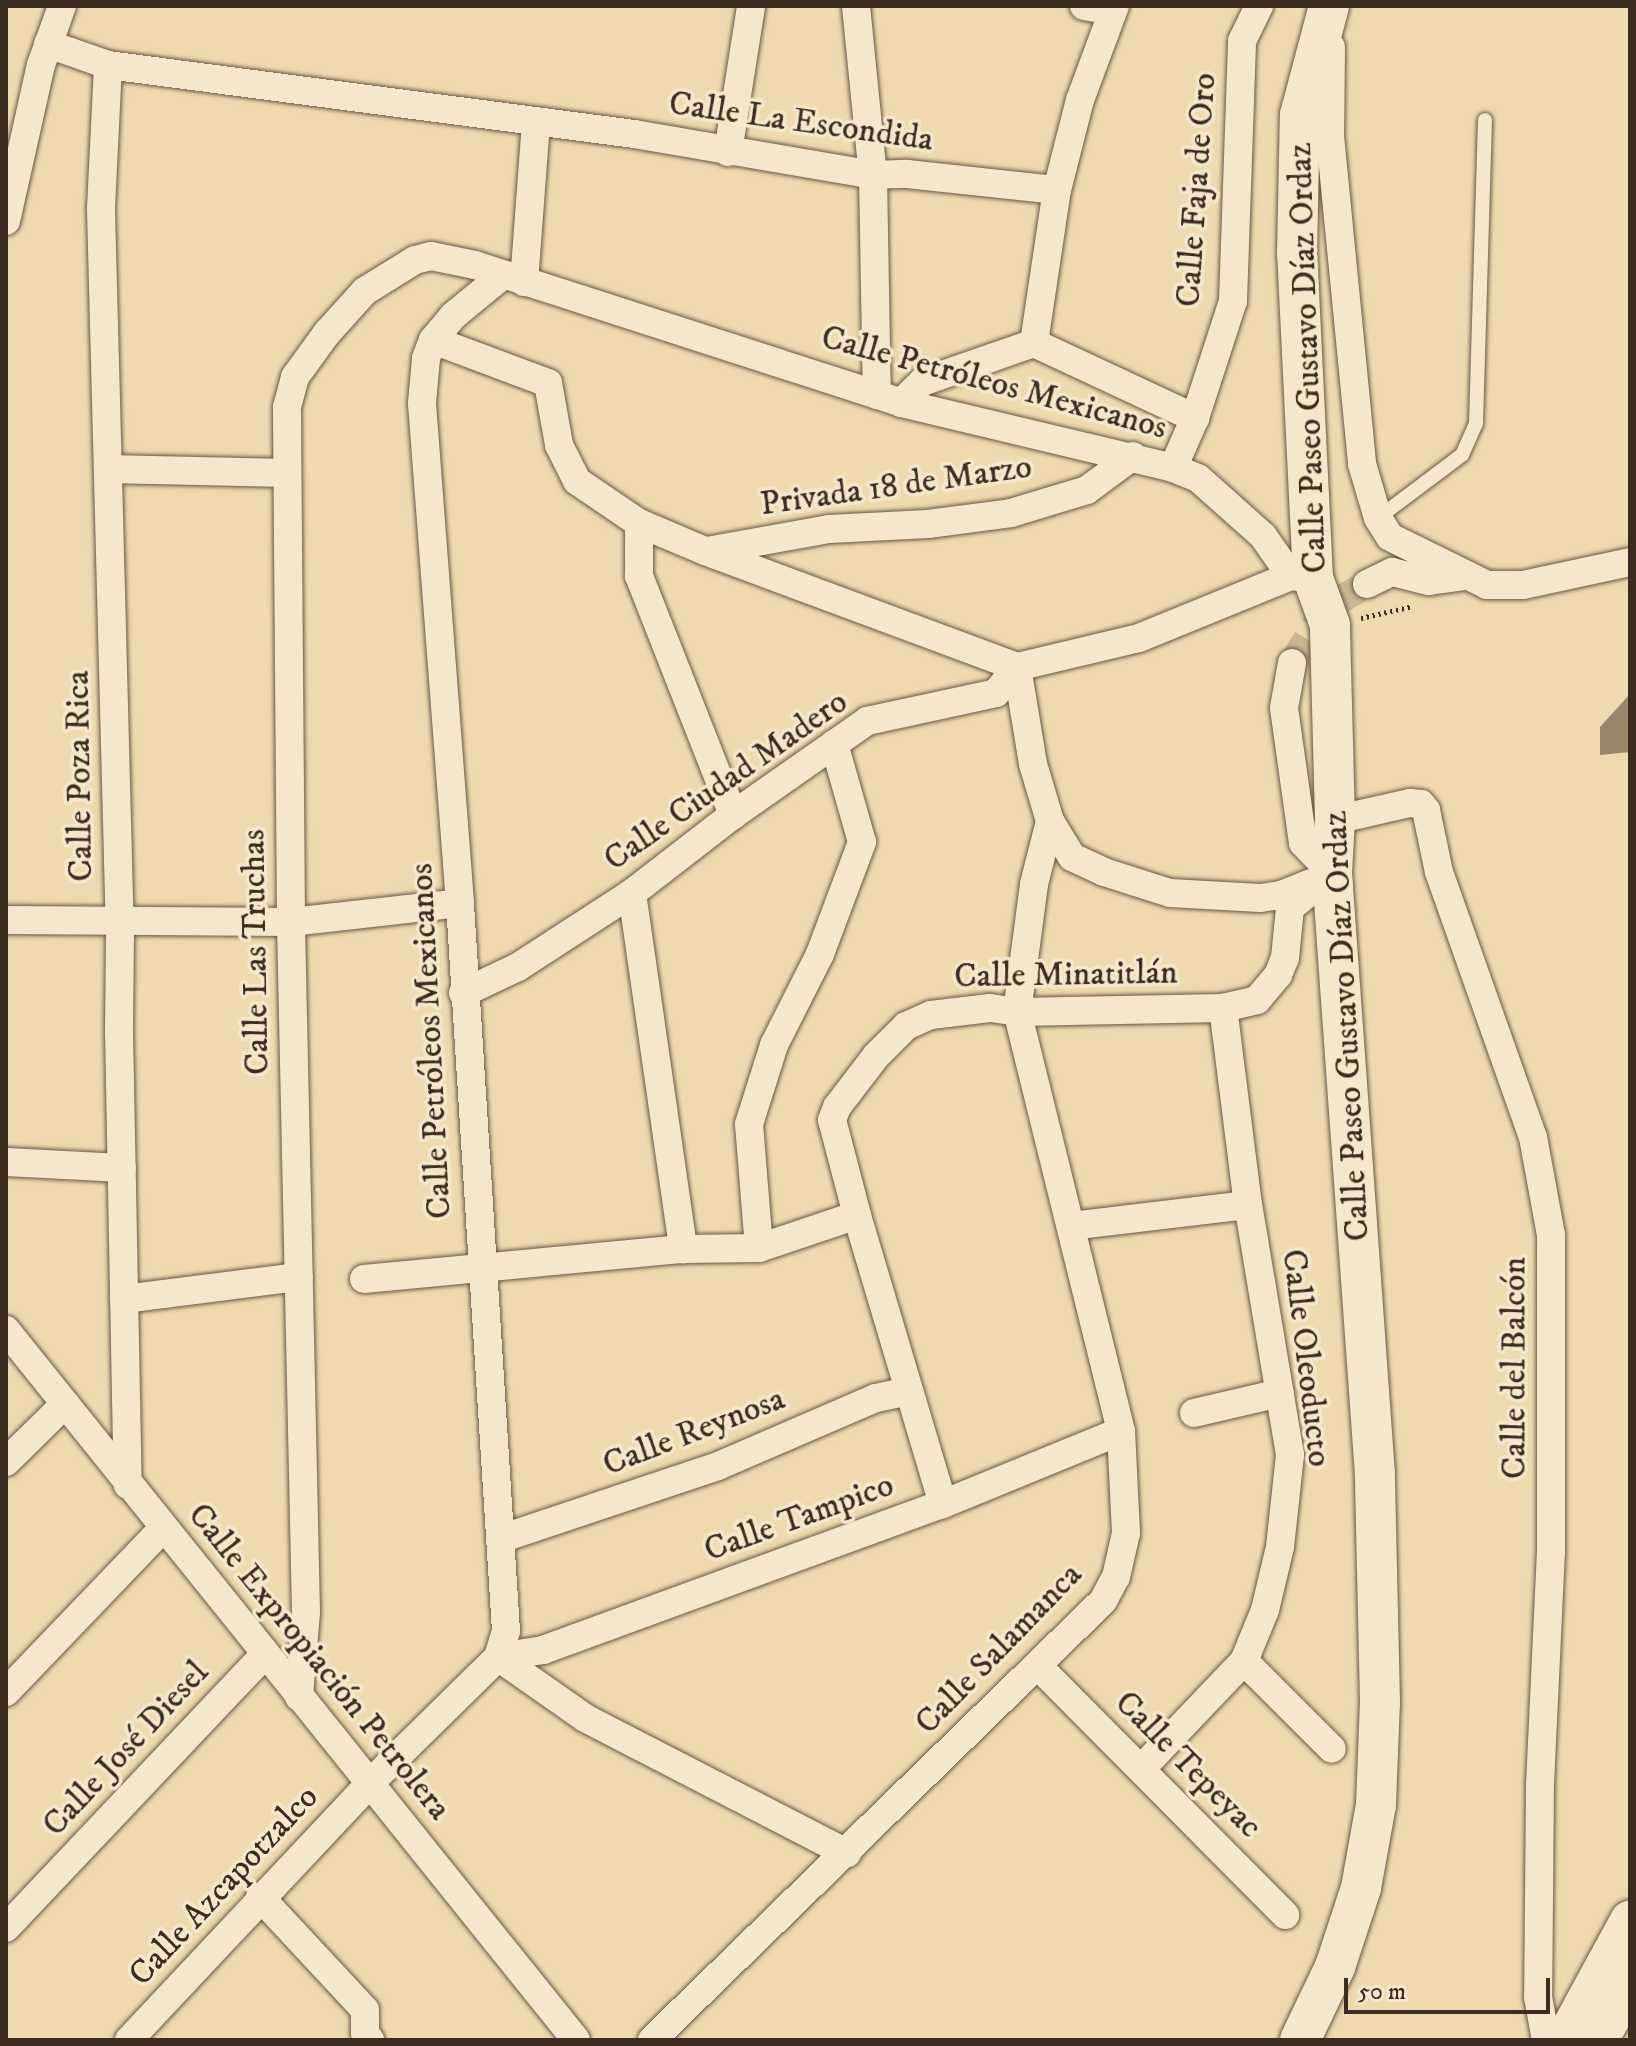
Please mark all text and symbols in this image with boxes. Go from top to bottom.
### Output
street label: Calle Faja de Oro [1168,72,1226,308]
street label: Calle La Escondida [666,83,936,161]
street label: Calle Paseo Gustavo Díaz Ordaz [1280,142,1336,574]
street label: Calle Petróleos Mexicanos [817,317,1171,449]
street label: Privada 18 de Marzo [758,447,1034,525]
street label: Calle Poza Rica [58,670,102,882]
street label: Calle Ciudad Madero [596,682,856,880]
street label: Calle Paseo Gustavo Díaz Ordaz [1315,810,1379,1242]
street label: Calle Las Truchas [233,829,279,1075]
street label: Calle Petróleos Mexicanos [401,862,461,1220]
street label: Calle Minatitlán [954,953,1178,997]
street label: Calle Oleoducto [1272,1247,1340,1469]
street label: Calle del Balcón [1495,1257,1535,1479]
street label: Calle Reynosa [597,1379,791,1485]
street label: Calle Tampico [699,1465,899,1571]
street label: Calle Expropiación Petrolera [179,1496,459,1828]
street label: Calle Salamanca [907,1555,1091,1743]
street label: Calle José Diesel [34,1653,218,1845]
street label: Calle Tepeyac [1106,1683,1270,1847]
street label: Calle Azcapotzalco [121,1777,327,1995]
scale bar [1348,1962,1554,2012]
text: 50 m [1358,1977,1406,2007]

